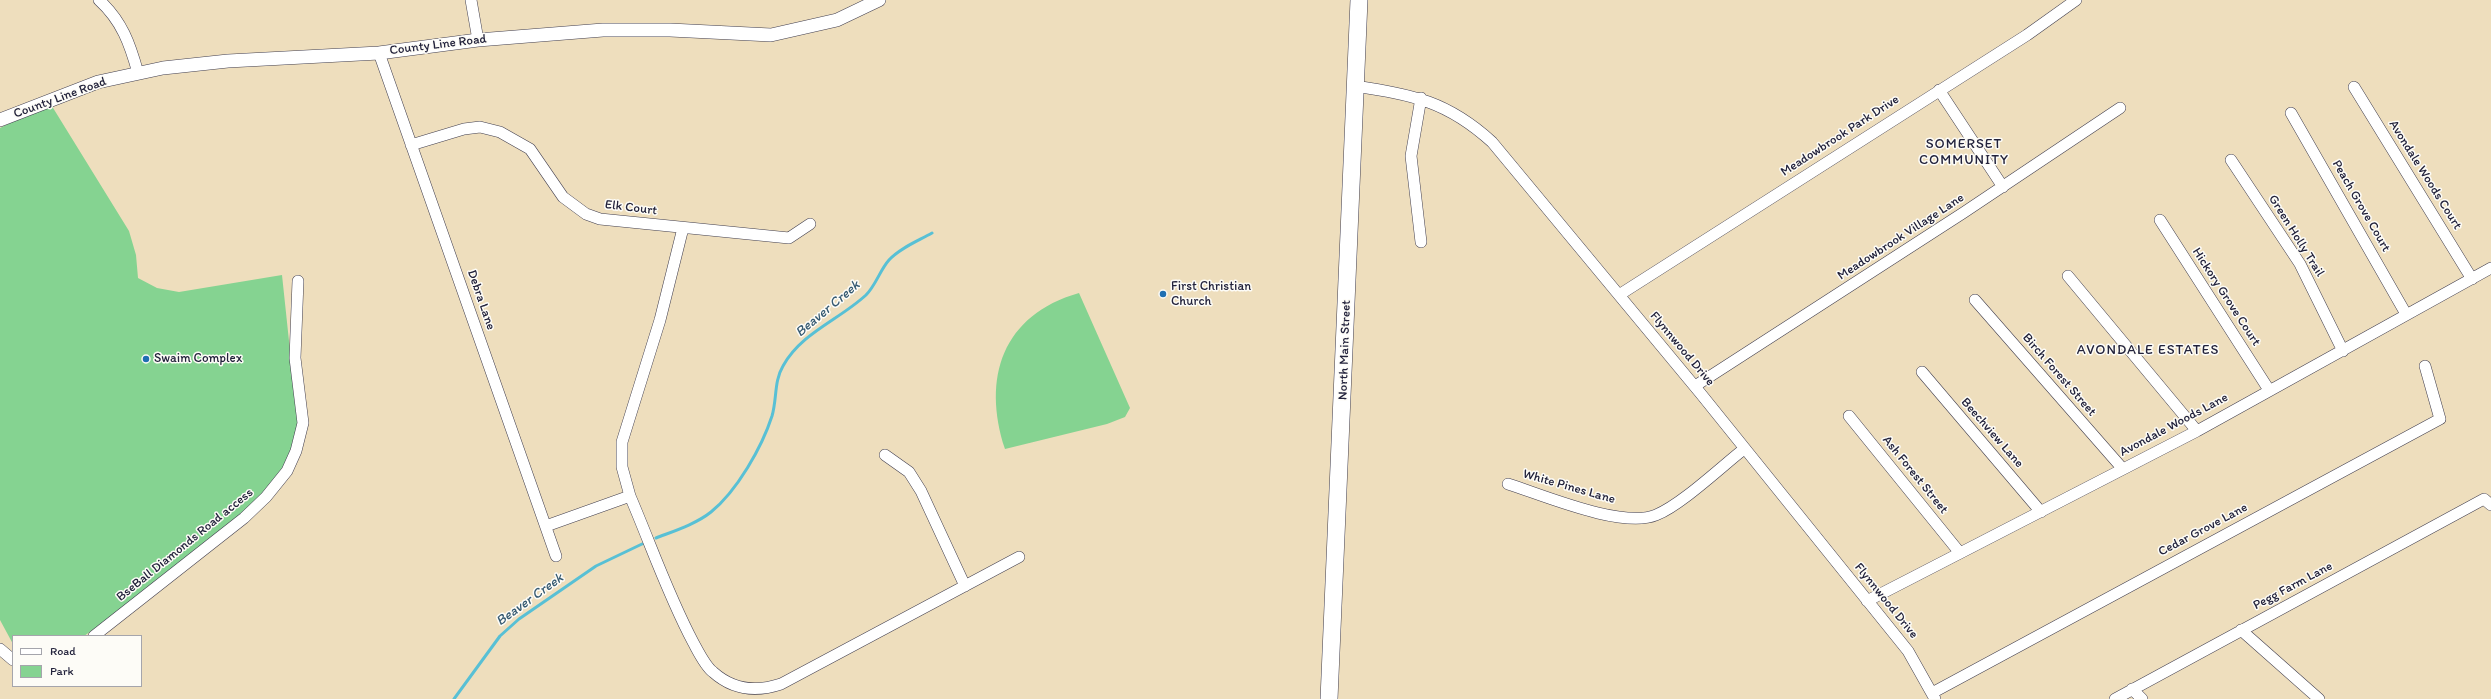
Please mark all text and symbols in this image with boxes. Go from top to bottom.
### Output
street label: County Line Road [389,31,487,59]
street label: County Line Road [11,74,109,122]
street label: Meadowbrook Park Drive [1778,92,1902,180]
street label: Avondale Woods Court [2385,117,2465,233]
district label: SOMERSET COMMUNITY [1919,136,2009,168]
street label: Peach Grove Court [2328,157,2394,255]
street label: Meadowbrook Village Lane [1835,190,1967,284]
street label: Green Holly Trail [2265,192,2327,280]
street label: Elk Court [604,197,658,219]
street label: Hickory Grove Court [2188,245,2264,349]
street label: Debra Lane [463,268,499,332]
water label: Beaver Creek [792,277,864,341]
place label: First Christian Church [1171,279,1251,310]
marker: First Christian Church [1158,289,1168,299]
street label: North Main Street [1335,300,1355,400]
street label: Flynnwood Drive [1646,309,1718,389]
street label: Birch Forest Street [2019,330,2099,420]
district label: AVONDALE ESTATES [2076,342,2220,358]
place label: Swaim Complex [154,351,242,367]
marker: Swaim Complex [141,354,151,364]
street label: Avondale Woods Lane [2117,390,2231,460]
street label: Beechview Lane [1957,395,2027,471]
street label: Ash Forest Street [1879,433,1951,517]
street label: White Pines Lane [1521,466,1617,508]
street label: BseBall Diamonds Road access [113,485,257,605]
street label: Cedar Grove Lane [2156,500,2250,560]
street label: Pegg Farm Lane [2251,558,2335,614]
street label: Flynnwood Drive [1851,560,1921,642]
water label: Beaver Creek [493,570,567,630]
legend [12,635,142,687]
text: Road [50,644,76,658]
text: Park [50,664,74,678]

